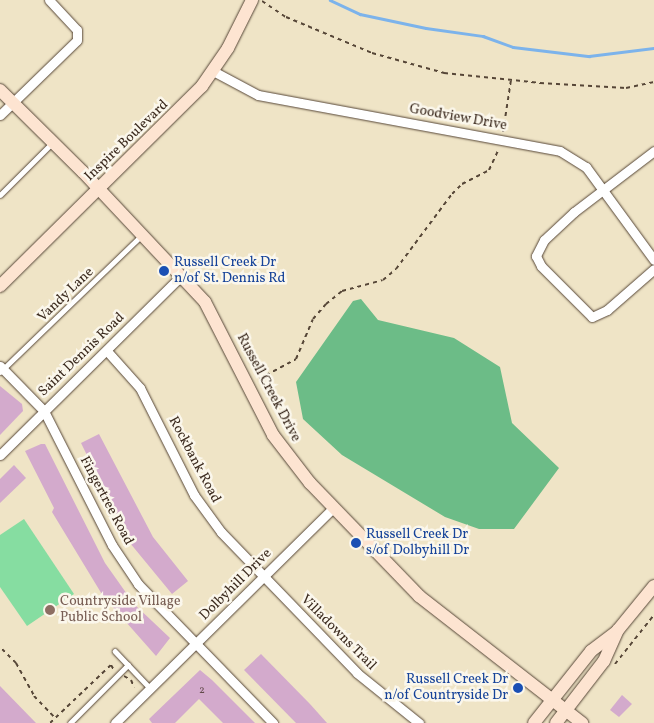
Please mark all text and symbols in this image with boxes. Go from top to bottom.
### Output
street label: Inspire Boulevard [82,97,172,185]
street label: Goodview Drive [408,101,508,135]
place label: Russell Creek Dr n/of St. Dennis Rd [174,255,284,288]
street label: Vandy Lane [34,264,98,326]
marker: Russell Creek Dr n/of St. Dennis Rd [158,265,170,277]
street label: Saint Dennis Road [35,310,129,400]
street label: Russell Creek Drive [232,331,304,445]
street label: Rockbank Road [164,414,224,506]
street label: Fingertree Road [76,454,136,548]
place label: Russell Creek Dr s/of Dolbyhill Dr [366,527,468,560]
marker: Russell Creek Dr s/of Dolbyhill Dr [350,537,362,549]
street label: Dolbyhill Drive [197,546,275,624]
street label: Villadowns Trail [297,592,379,674]
place label: Countryside Village Public School [60,594,181,626]
marker: Countryside Village Public School [44,604,56,616]
place label: Russell Creek Dr n/of Countryside Dr [386,672,508,704]
marker: Russell Creek Dr n/of Countryside Dr [512,682,524,694]
house number: 2 [199,684,205,698]

